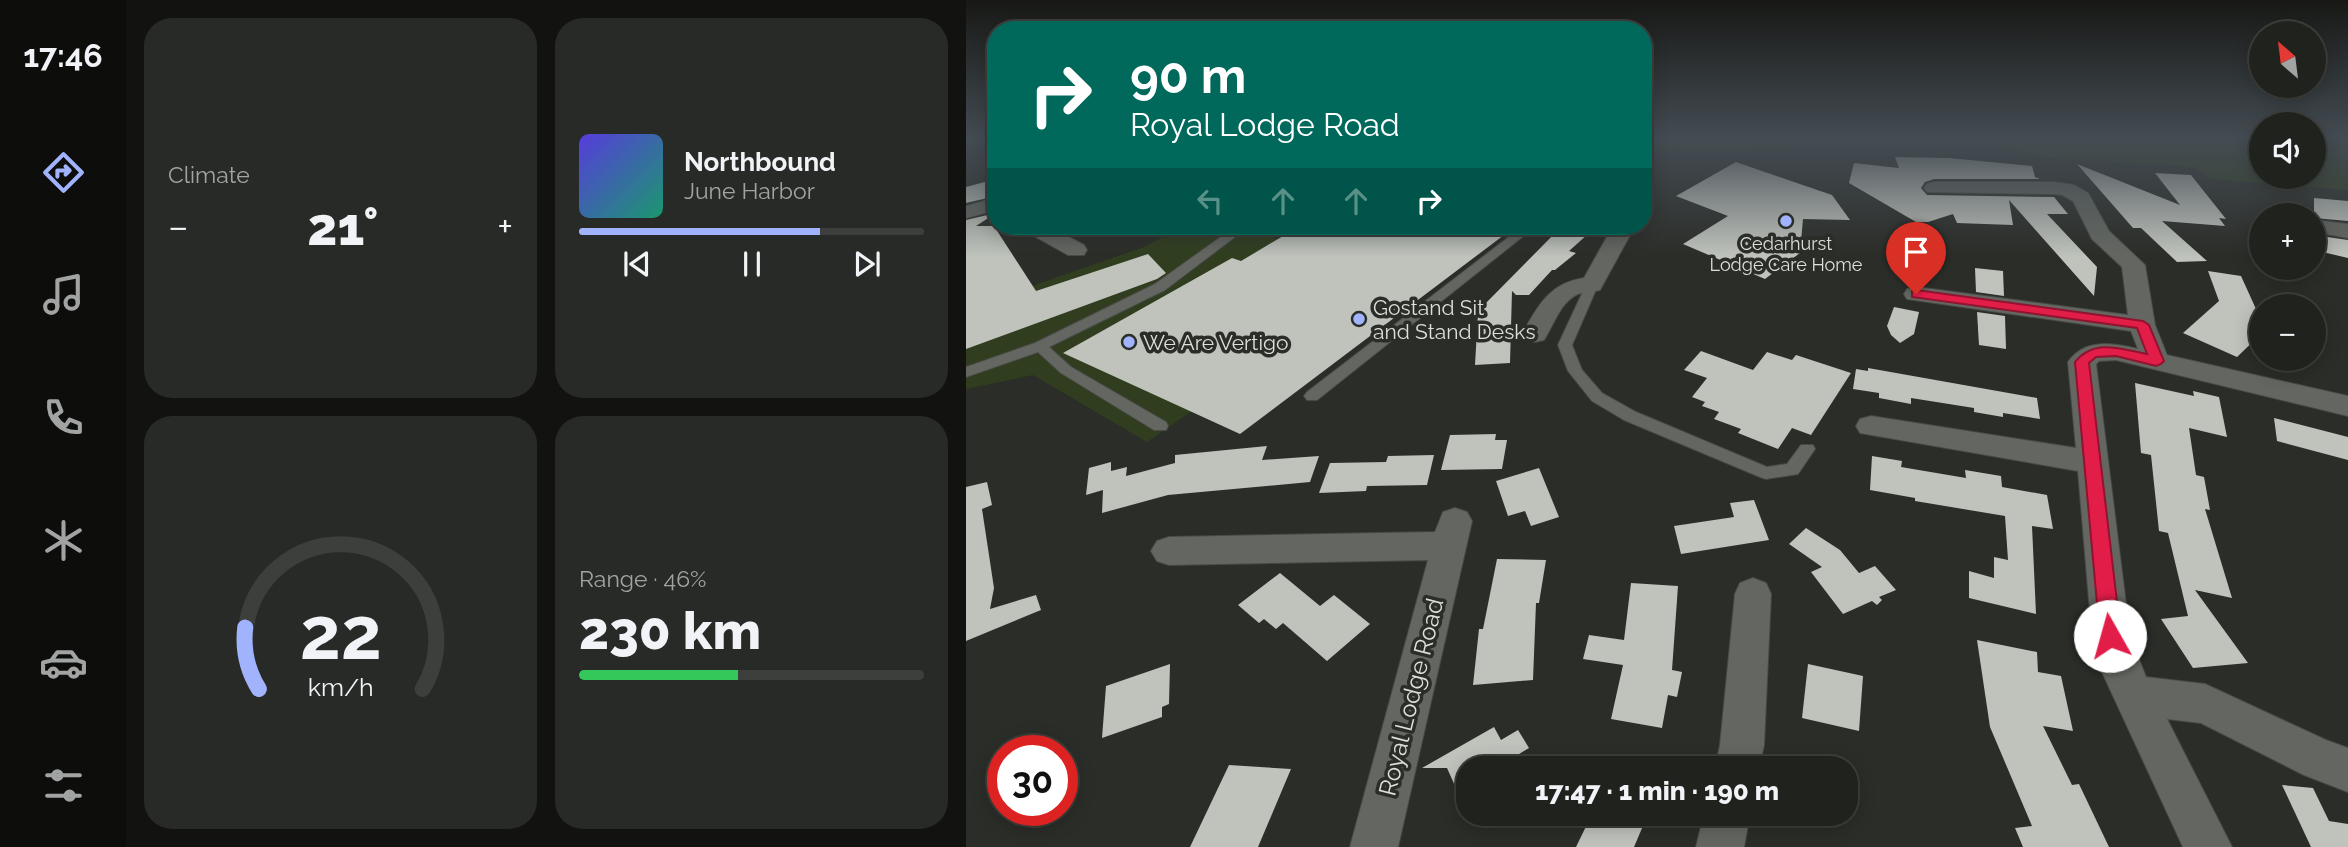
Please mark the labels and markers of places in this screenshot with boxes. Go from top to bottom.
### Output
marker: Cedarhurst Lodge Care Home [1778,213,1794,229]
pin [1886,222,1946,294]
place label: Cedarhurst Lodge Care Home [1710,233,1863,275]
place label: Gostand Sit and Stand Desks [1373,295,1536,344]
marker: Gostand Sit and Stand Desks [1351,311,1367,327]
place label: We Are Vertigo [1143,330,1288,355]
marker: We Are Vertigo [1121,334,1137,350]

